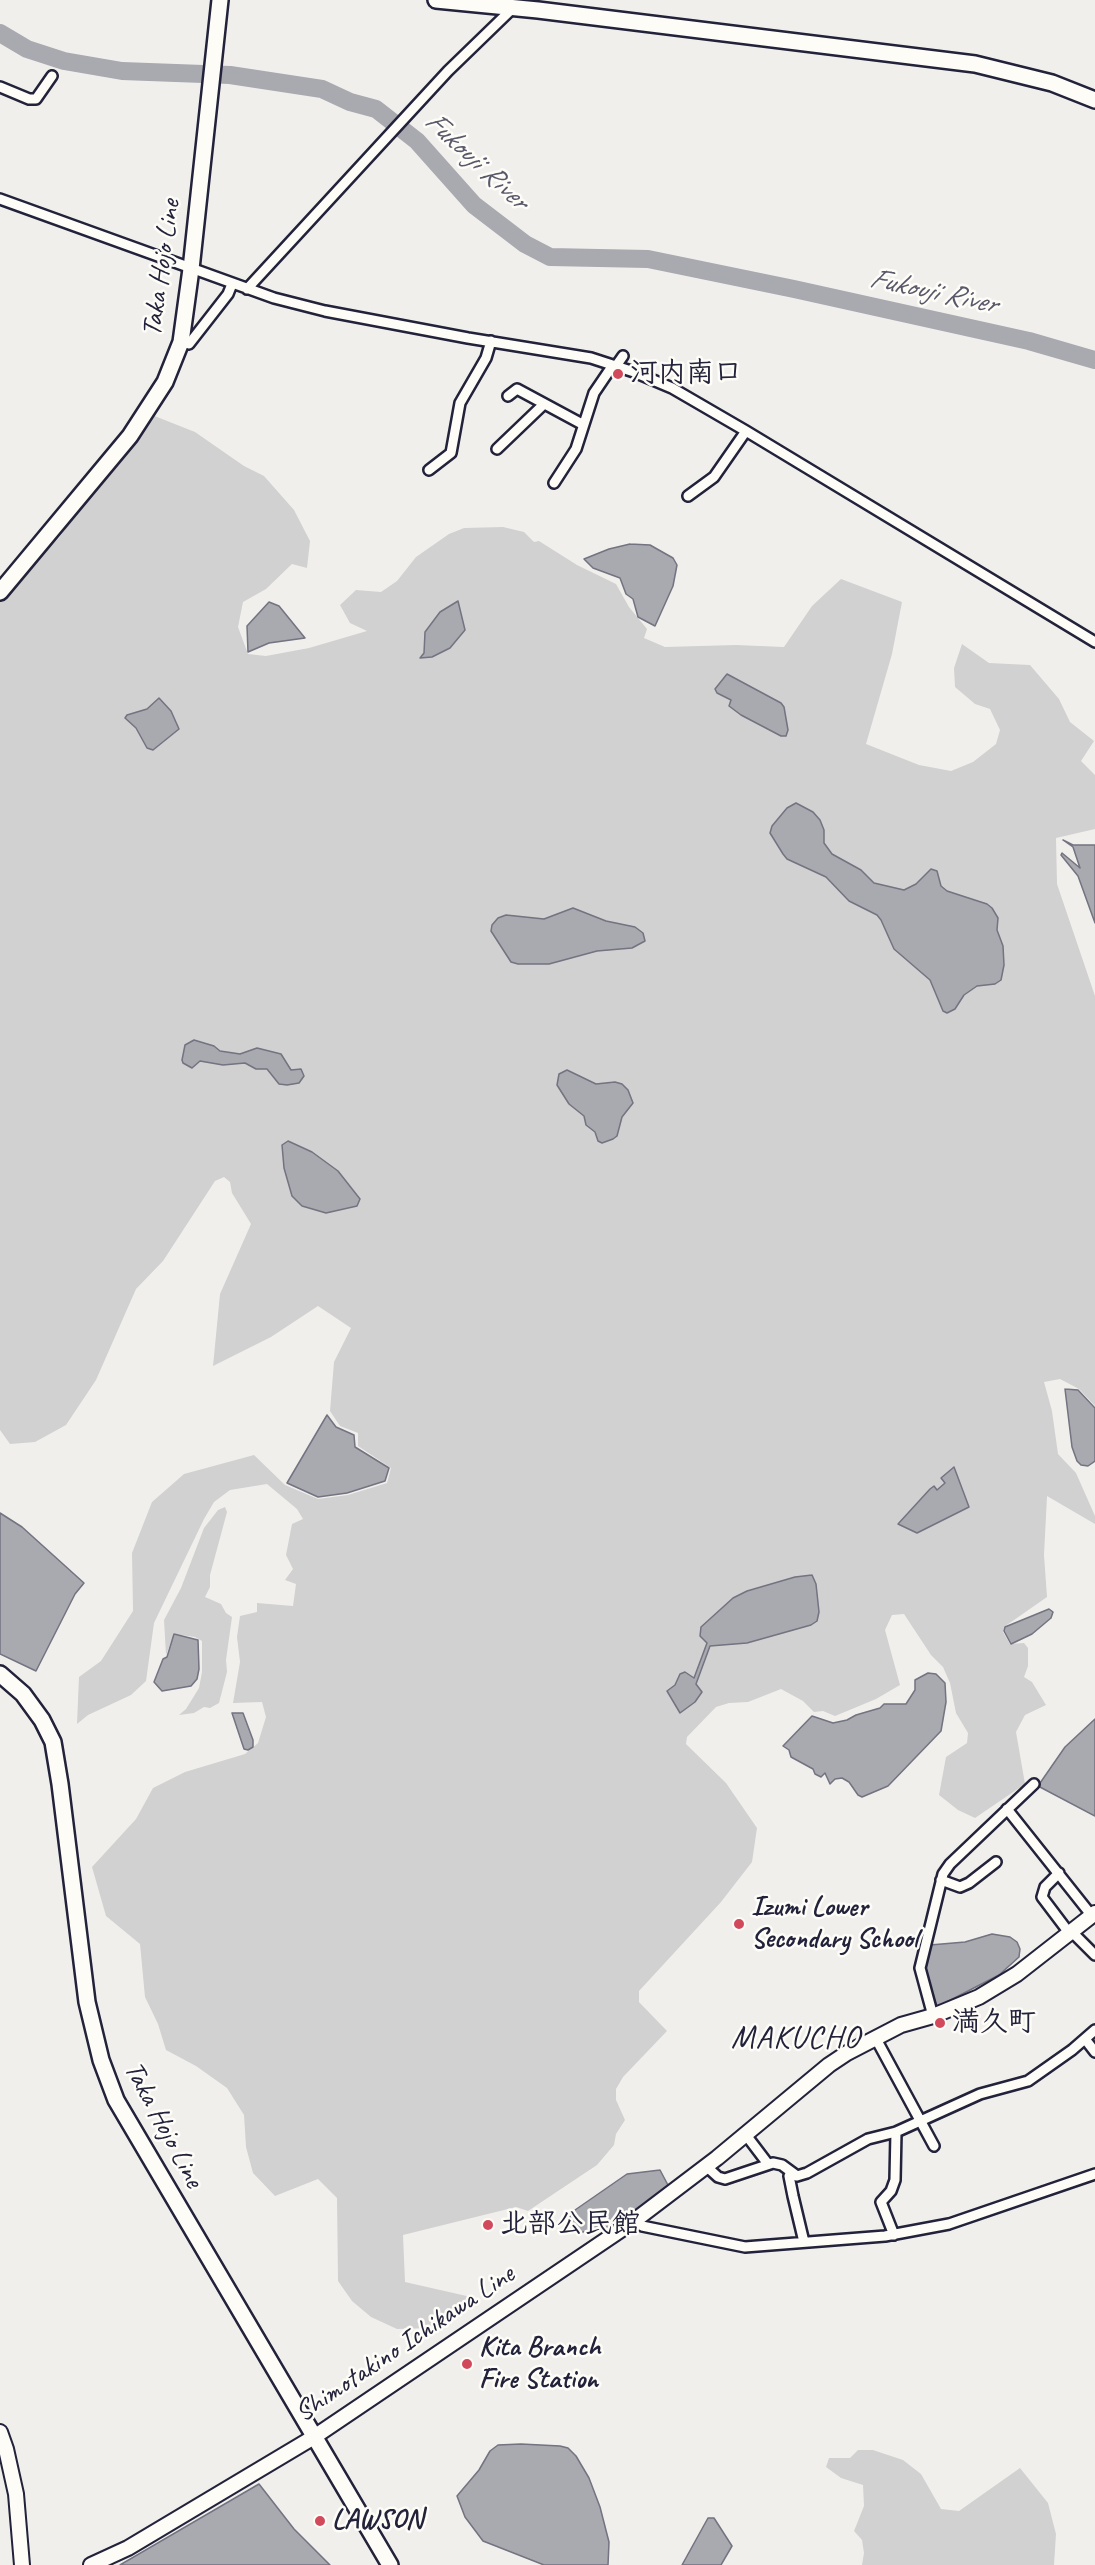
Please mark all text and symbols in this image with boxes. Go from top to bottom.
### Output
water label: Fukouji River [417,104,535,218]
street label: Taka Hojo Line [136,197,188,339]
water label: Fukouji River [866,261,1000,323]
place label: 河内南口 [630,357,742,391]
marker: 河内南口 [611,367,625,381]
place label: Izumi Lower Secondary School [751,1891,918,1957]
marker: Izumi Lower Secondary School [732,1917,746,1931]
place label: 満久町 [952,2006,1036,2040]
marker: 満久町 [933,2016,947,2030]
district label: MAKUCHO [731,2020,861,2058]
street label: Taka Hojo Line [116,2056,210,2194]
place label: 北部公民館 [500,2208,640,2242]
marker: 北部公民館 [481,2218,495,2232]
street label: Shimotakino Ichikawa Line [289,2258,521,2430]
place label: Kita Branch Fire Station [479,2331,600,2397]
marker: Kita Branch Fire Station [460,2357,474,2371]
place label: LAWSON [332,2504,423,2538]
marker: LAWSON [313,2514,327,2528]

